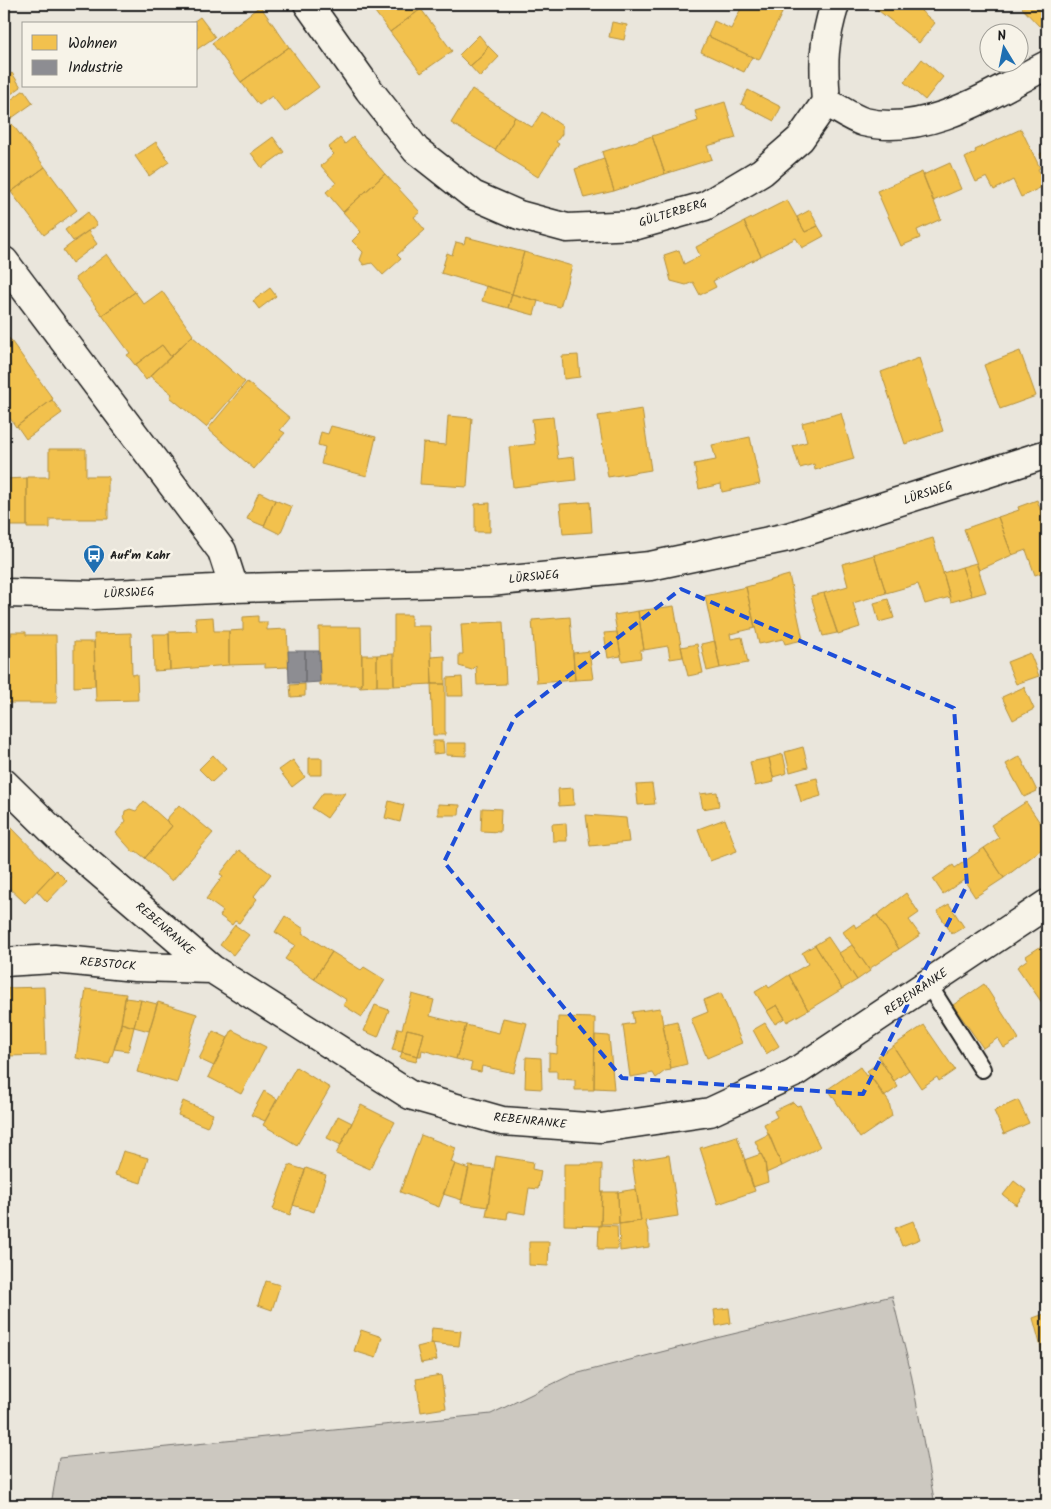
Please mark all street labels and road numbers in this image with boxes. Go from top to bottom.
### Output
street label: GÜLTERBERG [637,194,709,232]
street label: LÜRSWEG [901,476,955,510]
street label: LÜRSWEG [508,565,560,589]
street label: LÜRSWEG [103,582,155,604]
street label: REBENRANKE [131,898,200,961]
street label: REBSTOCK [79,952,138,976]
street label: REBENRANKE [880,963,953,1020]
street label: REBENRANKE [493,1108,568,1134]

